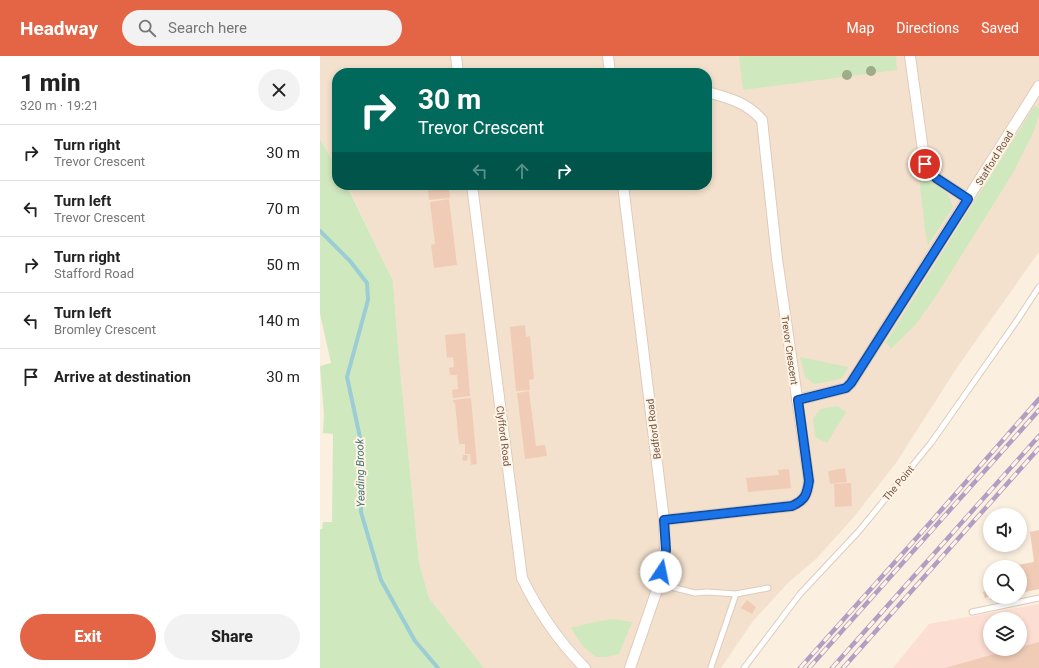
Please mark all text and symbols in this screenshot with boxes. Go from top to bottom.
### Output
search box [122,10,402,46]
text: Headway [20,17,98,40]
icon: search [136,17,158,39]
text: Search here [168,19,247,37]
text: Map [847,20,874,36]
text: Directions [896,20,959,36]
text: Saved [981,20,1019,36]
text: 1 min [20,69,81,97]
button: close [258,69,300,111]
text: 30 m [418,83,481,116]
icon: right [352,84,404,136]
text: 320 m · 19:21 [20,98,99,113]
text: Trevor Crescent [418,117,544,138]
street label: Stafford Road [973,129,1015,187]
text: Turn right [54,136,120,154]
icon: right [20,142,42,164]
text: 30 m [266,144,300,162]
pin [908,147,942,181]
icon: arrive [914,153,936,175]
text: Trevor Crescent [54,154,145,169]
icon: left [469,160,491,182]
icon: ahead [511,160,533,182]
icon: right [553,160,575,182]
text: Turn left [54,192,111,210]
icon: left [20,198,42,220]
text: 70 m [266,200,300,218]
text: Trevor Crescent [54,210,145,225]
text: Turn right [54,248,120,266]
icon: right [20,254,42,276]
text: 50 m [266,256,300,274]
text: Stafford Road [54,266,134,281]
text: Turn left [54,304,111,322]
icon: left [20,310,42,332]
text: 140 m [258,312,300,330]
street label: Trevor Crescent [779,315,800,386]
text: Bromley Crescent [54,322,156,337]
icon: arrive [20,366,42,388]
text: Arrive at destination [54,368,191,386]
text: 30 m [266,368,300,386]
street label: Bedford Road [644,398,663,460]
street label: Clyfford Road [494,405,513,467]
water label: Yeading Brook [353,438,368,507]
street label: The Point [881,464,916,503]
map controls [983,508,1027,656]
button: sound [983,508,1027,552]
position arrow [640,551,682,593]
button: search [983,560,1027,604]
button: layers [983,612,1027,656]
button: Exit [20,614,156,660]
button: Share [164,614,300,660]

